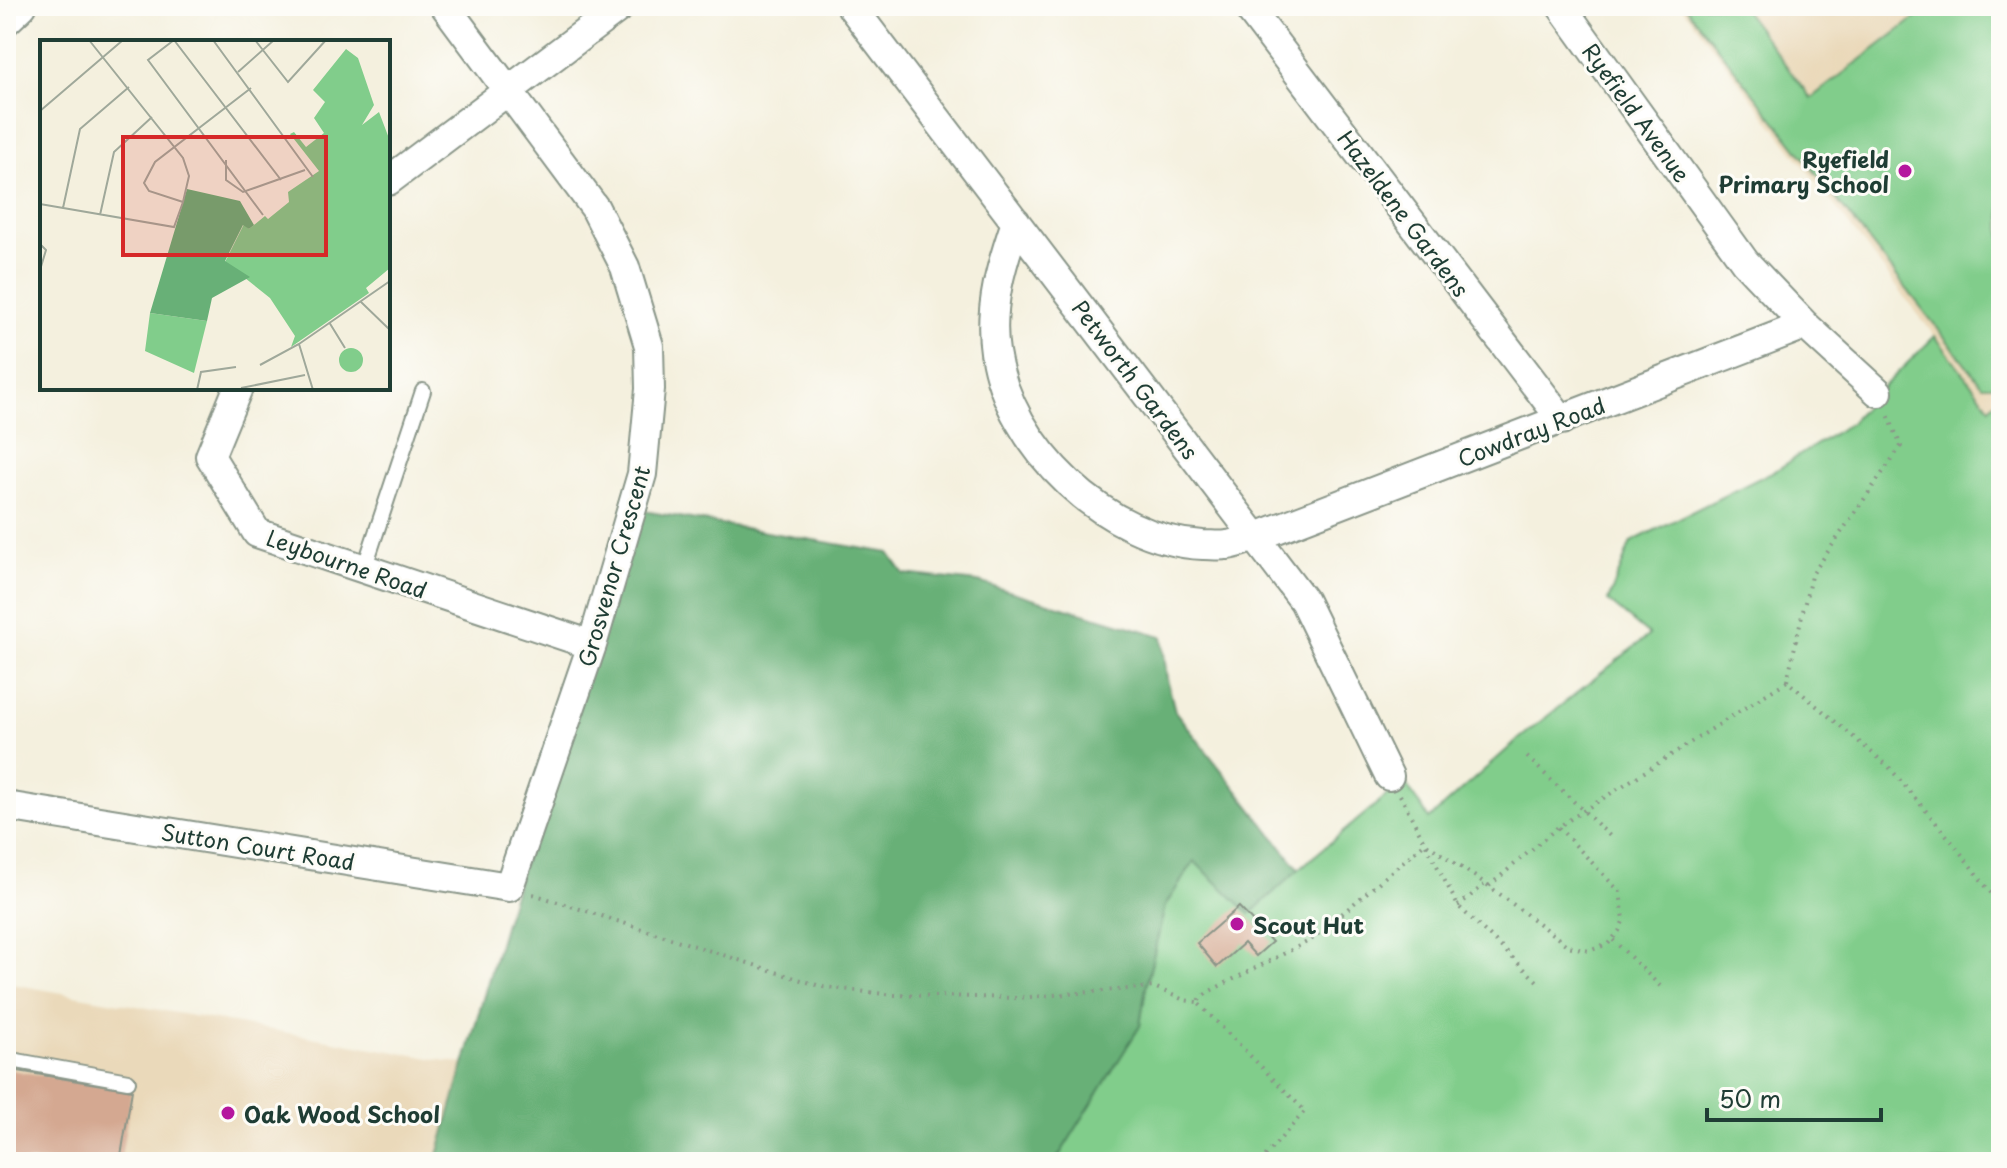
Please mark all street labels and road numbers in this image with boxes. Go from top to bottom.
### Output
street label: Ryefield Avenue [1575,36,1699,188]
street label: Hazeldene Gardens [1330,123,1478,303]
street label: Petworth Gardens [1065,292,1207,466]
street label: Cowdray Road [1452,388,1610,474]
street label: Grosvenor Crescent [568,462,658,670]
street label: Leybourne Road [262,520,432,606]
street label: Sutton Court Road [159,814,357,878]

